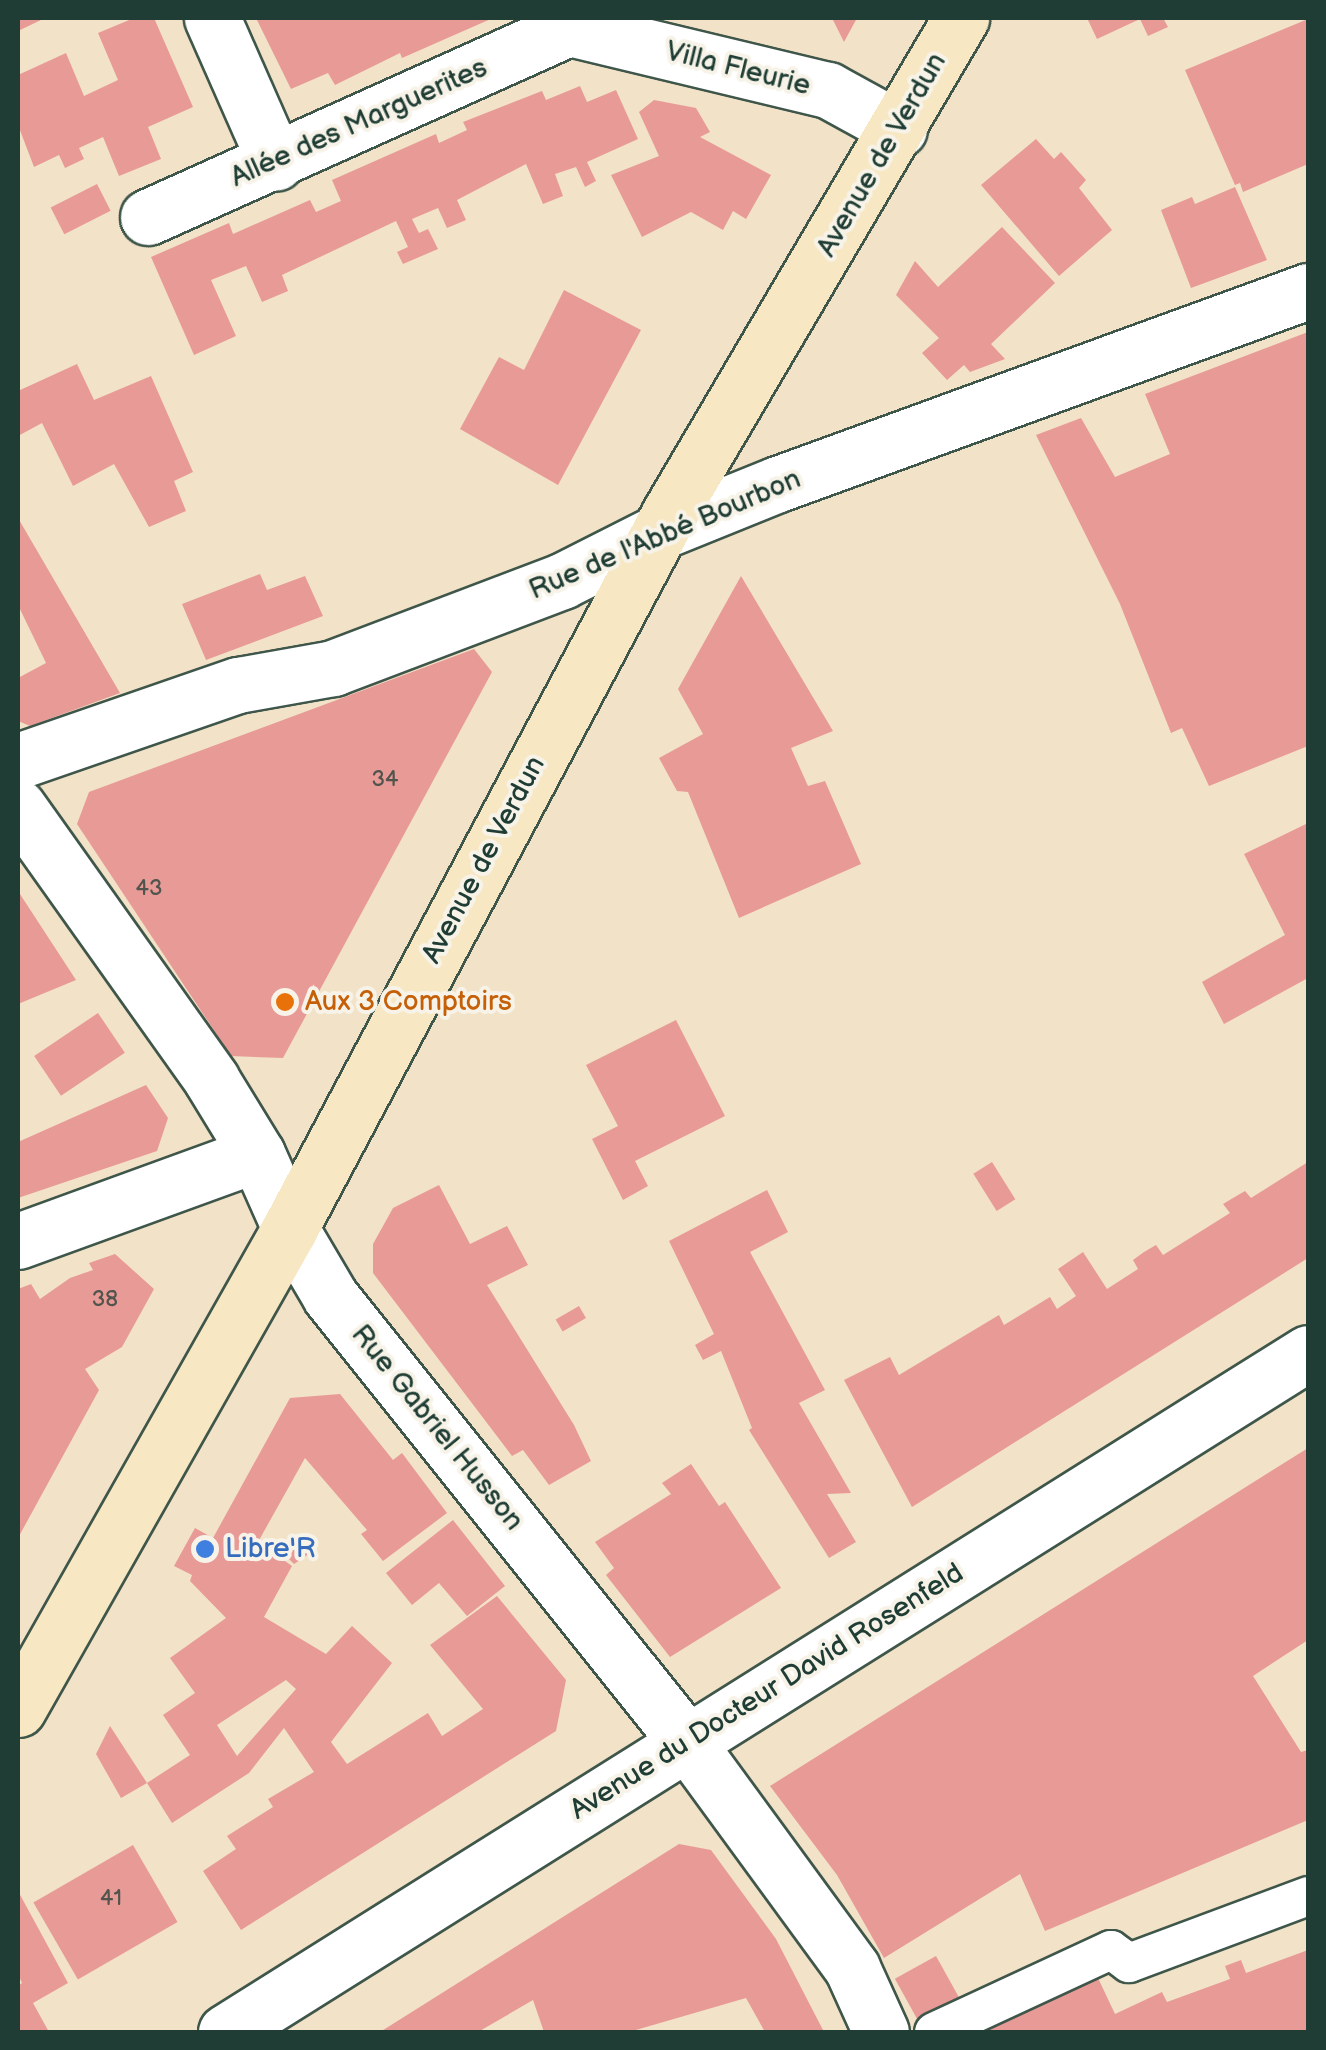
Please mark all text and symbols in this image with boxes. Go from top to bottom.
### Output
street label: Villa Fleurie [662,35,814,103]
street label: Avenue de Verdun [810,47,954,263]
street label: Allée des Marguerites [226,51,492,195]
street label: Rue de l'Abbé Bourbon [524,463,806,607]
street label: Avenue de Verdun [415,750,553,970]
house number: 34 [372,767,398,793]
house number: 43 [136,876,162,902]
place label: Aux 3 Comptoirs [305,985,512,1019]
marker: Aux 3 Comptoirs [274,991,296,1013]
house number: 38 [92,1287,118,1313]
street label: Rue Gabriel Husson [344,1318,530,1538]
place label: Libre'R [225,1532,316,1566]
marker: Libre'R [194,1538,216,1560]
street label: Avenue du Docteur David Rosenfeld [564,1557,970,1827]
house number: 41 [100,1886,122,1912]

